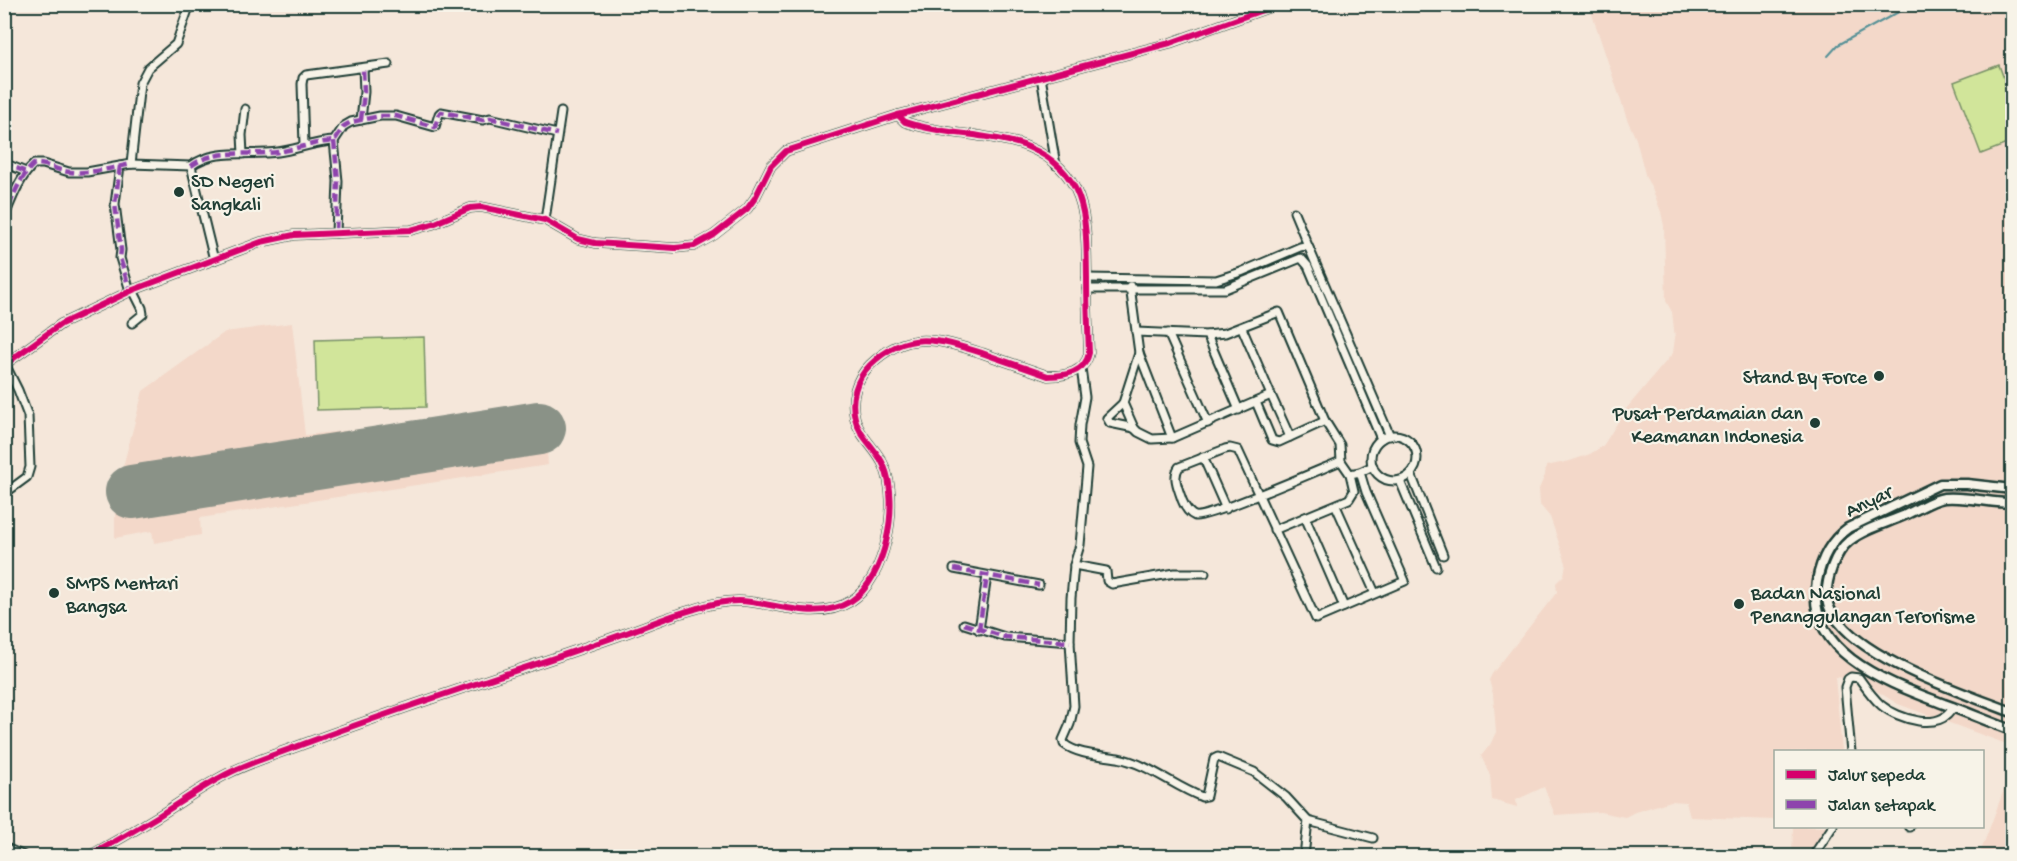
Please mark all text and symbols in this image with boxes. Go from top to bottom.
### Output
place label: SD Negeri Sangkali [191,172,275,218]
marker: SD Negeri Sangkali [172,185,186,199]
place label: Stand By Force [1743,368,1868,391]
marker: Stand By Force [1872,369,1886,383]
place label: Pusat Perdamaian dan Keamanan Indonesia [1612,404,1804,450]
marker: Pusat Perdamaian dan Keamanan Indonesia [1808,416,1822,430]
street label: Anyar [1842,481,1898,524]
place label: SMPS Mentari Bangsa [65,574,179,620]
place label: Badan Nasional Penanggulangan Terorisme [1750,584,1976,630]
marker: SMPS Mentari Bangsa [47,586,61,600]
marker: Badan Nasional Penanggulangan Terorisme [1732,597,1746,611]
legend [1774,750,1984,828]
text: Jalur sepeda [1828,766,1926,787]
text: Jalan setapak [1828,796,1936,817]

